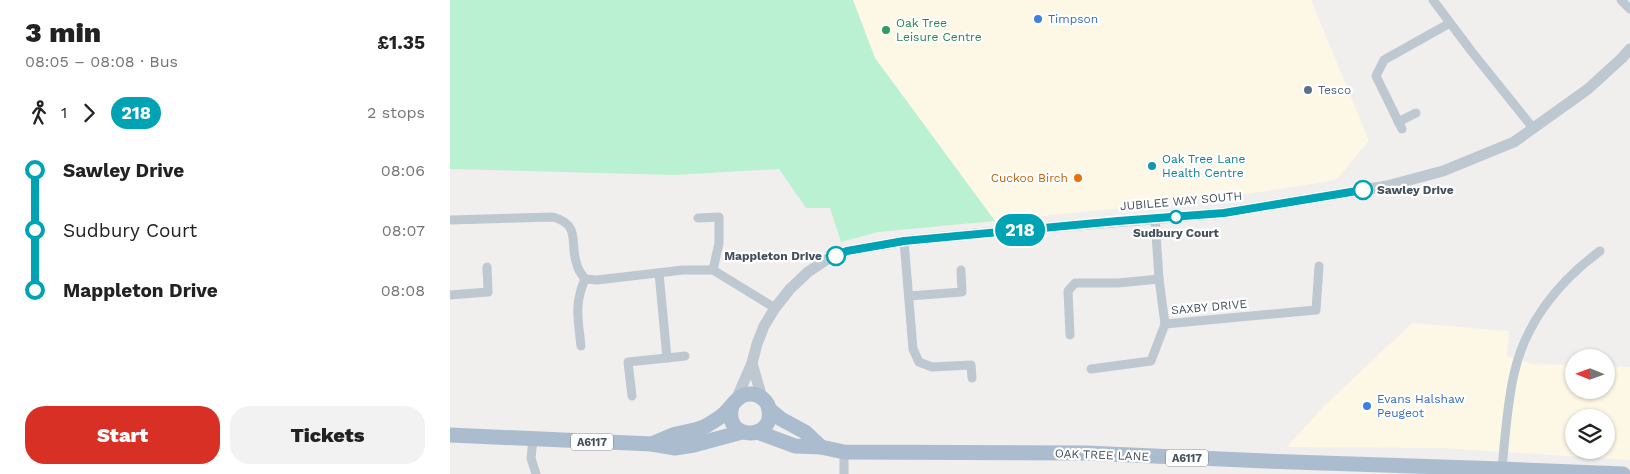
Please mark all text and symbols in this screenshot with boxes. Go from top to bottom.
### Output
place label: Timpson [1048,12,1098,26]
marker: Timpson [1032,13,1044,25]
text: 3 min [25,16,101,49]
place label: Oak Tree Leisure Centre [896,16,982,44]
marker: Oak Tree Leisure Centre [880,24,892,36]
text: £1.35 [377,31,425,54]
text: 08:05 – 08:08 · Bus [25,52,178,71]
place label: Tesco [1318,83,1351,97]
marker: Tesco [1302,84,1314,96]
icon: walk [25,99,53,127]
icon: forward [75,99,103,127]
text: 218 [121,102,151,123]
text: 1 [61,103,67,122]
text: 2 stops [367,103,425,122]
place label: Oak Tree Lane Health Centre [1162,152,1246,180]
text: Sawley Drive [63,159,184,182]
marker: Oak Tree Lane Health Centre [1146,160,1158,172]
text: 08:06 [381,161,425,180]
place label: Cuckoo Birch [991,171,1068,185]
marker: Cuckoo Birch [1072,172,1084,184]
marker: Sawley Drive [1353,180,1373,200]
place label: Sawley Drive [1377,183,1454,197]
street label: JUBILEE WAY SOUTH [1119,189,1243,213]
marker: Sudbury Court [1169,210,1183,224]
line badge: 218 [991,214,1049,246]
text: Sudbury Court [63,219,197,242]
text: 218 [1005,219,1035,240]
text: 08:07 [382,221,425,240]
place label: Sudbury Court [1133,226,1220,240]
marker: Mappleton Drive [826,246,846,266]
place label: Mappleton Drive [724,249,822,263]
text: Mappleton Drive [63,279,218,302]
text: 08:08 [381,281,425,300]
street label: SAXBY DRIVE [1170,297,1248,317]
north arrow [1565,349,1615,399]
map controls [1565,349,1615,459]
place label: Evans Halshaw Peugeot [1377,392,1465,420]
marker: Evans Halshaw Peugeot [1361,400,1373,412]
button: Start [25,406,220,464]
button: Tickets [230,406,425,464]
button: layers [1565,409,1615,459]
road number: A6117 [571,434,613,451]
street label: OAK TREE LANE [1055,446,1150,464]
road number: A6117 [1166,449,1208,466]

